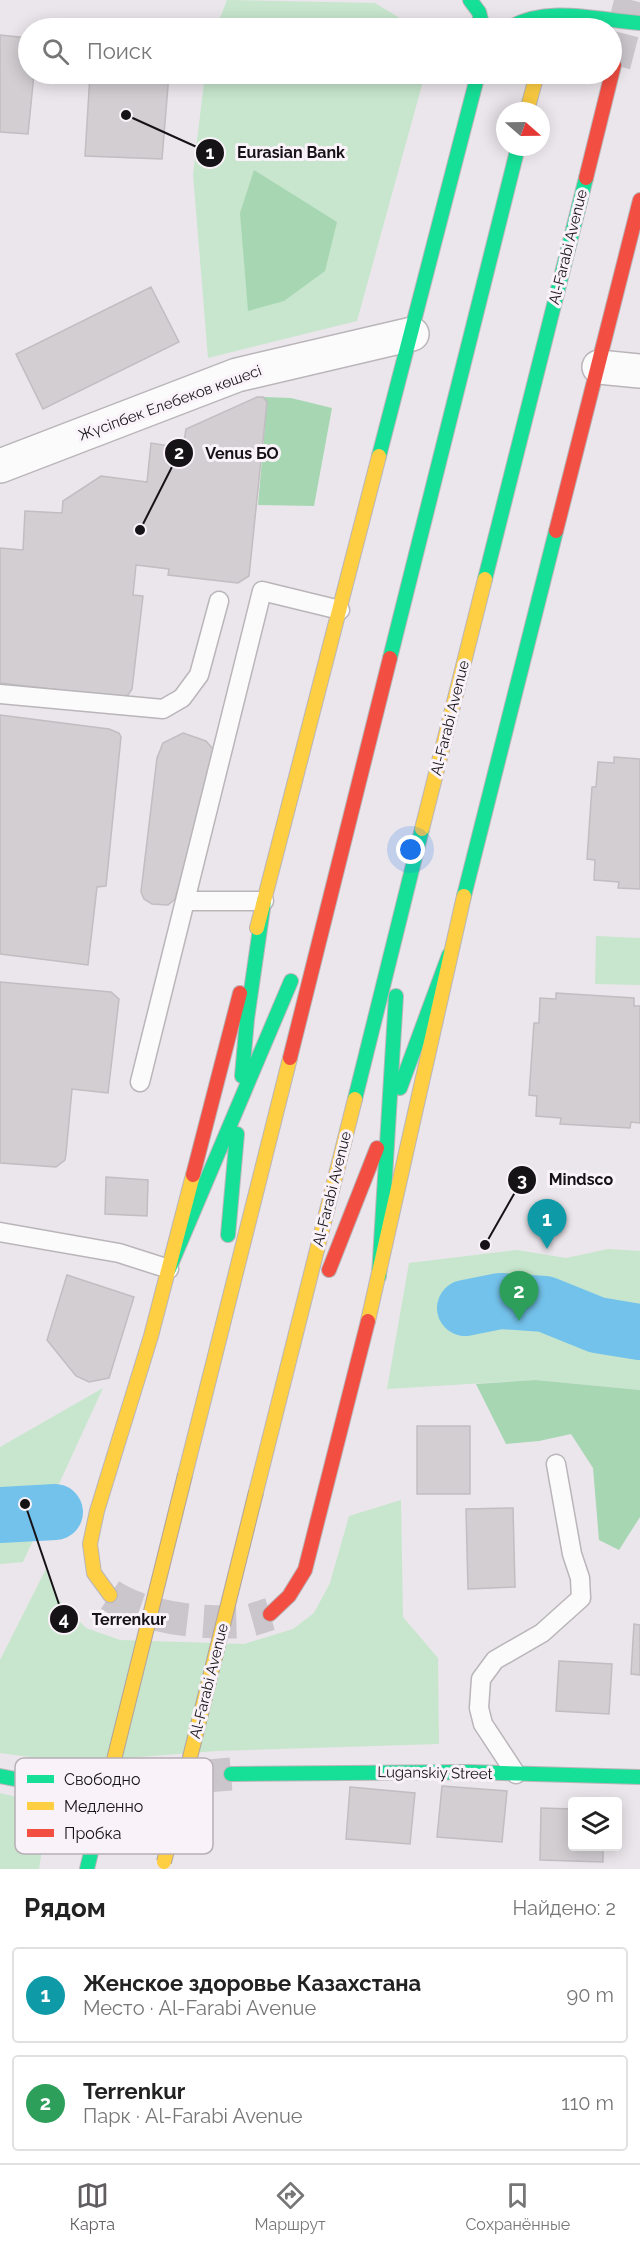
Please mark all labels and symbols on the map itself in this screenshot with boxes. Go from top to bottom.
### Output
north arrow [496,102,550,156]
callout: Eurasian Bank [195,136,357,170]
text: 1 [206,142,215,163]
text: Eurasian Bank [237,143,345,162]
street label: Al-Farabi Avenue [545,187,591,307]
street label: Жүсіпбек Елебеков көшесі [76,361,264,445]
callout: Venus БО [164,436,291,470]
text: 2 [174,442,184,463]
text: Venus БО [205,444,279,463]
street label: Al-Farabi Avenue [427,658,473,778]
your location [396,835,425,864]
street label: Al-Farabi Avenue [309,1129,355,1249]
callout: Mindsco [507,1163,625,1197]
text: 3 [517,1169,527,1190]
text: Mindsco [549,1170,614,1189]
pin: 1 [528,1200,566,1249]
pin: 2 [500,1272,538,1321]
callout: Terrenkur [49,1602,178,1636]
text: 4 [59,1608,69,1629]
text: Terrenkur [92,1610,166,1629]
street label: Al-Farabi Avenue [186,1621,232,1741]
legend [15,1758,213,1854]
street label: Luganskiy Street [377,1763,493,1783]
text: Свободно [64,1770,140,1789]
text: Медленно [64,1797,143,1816]
text: Пробка [64,1824,122,1843]

